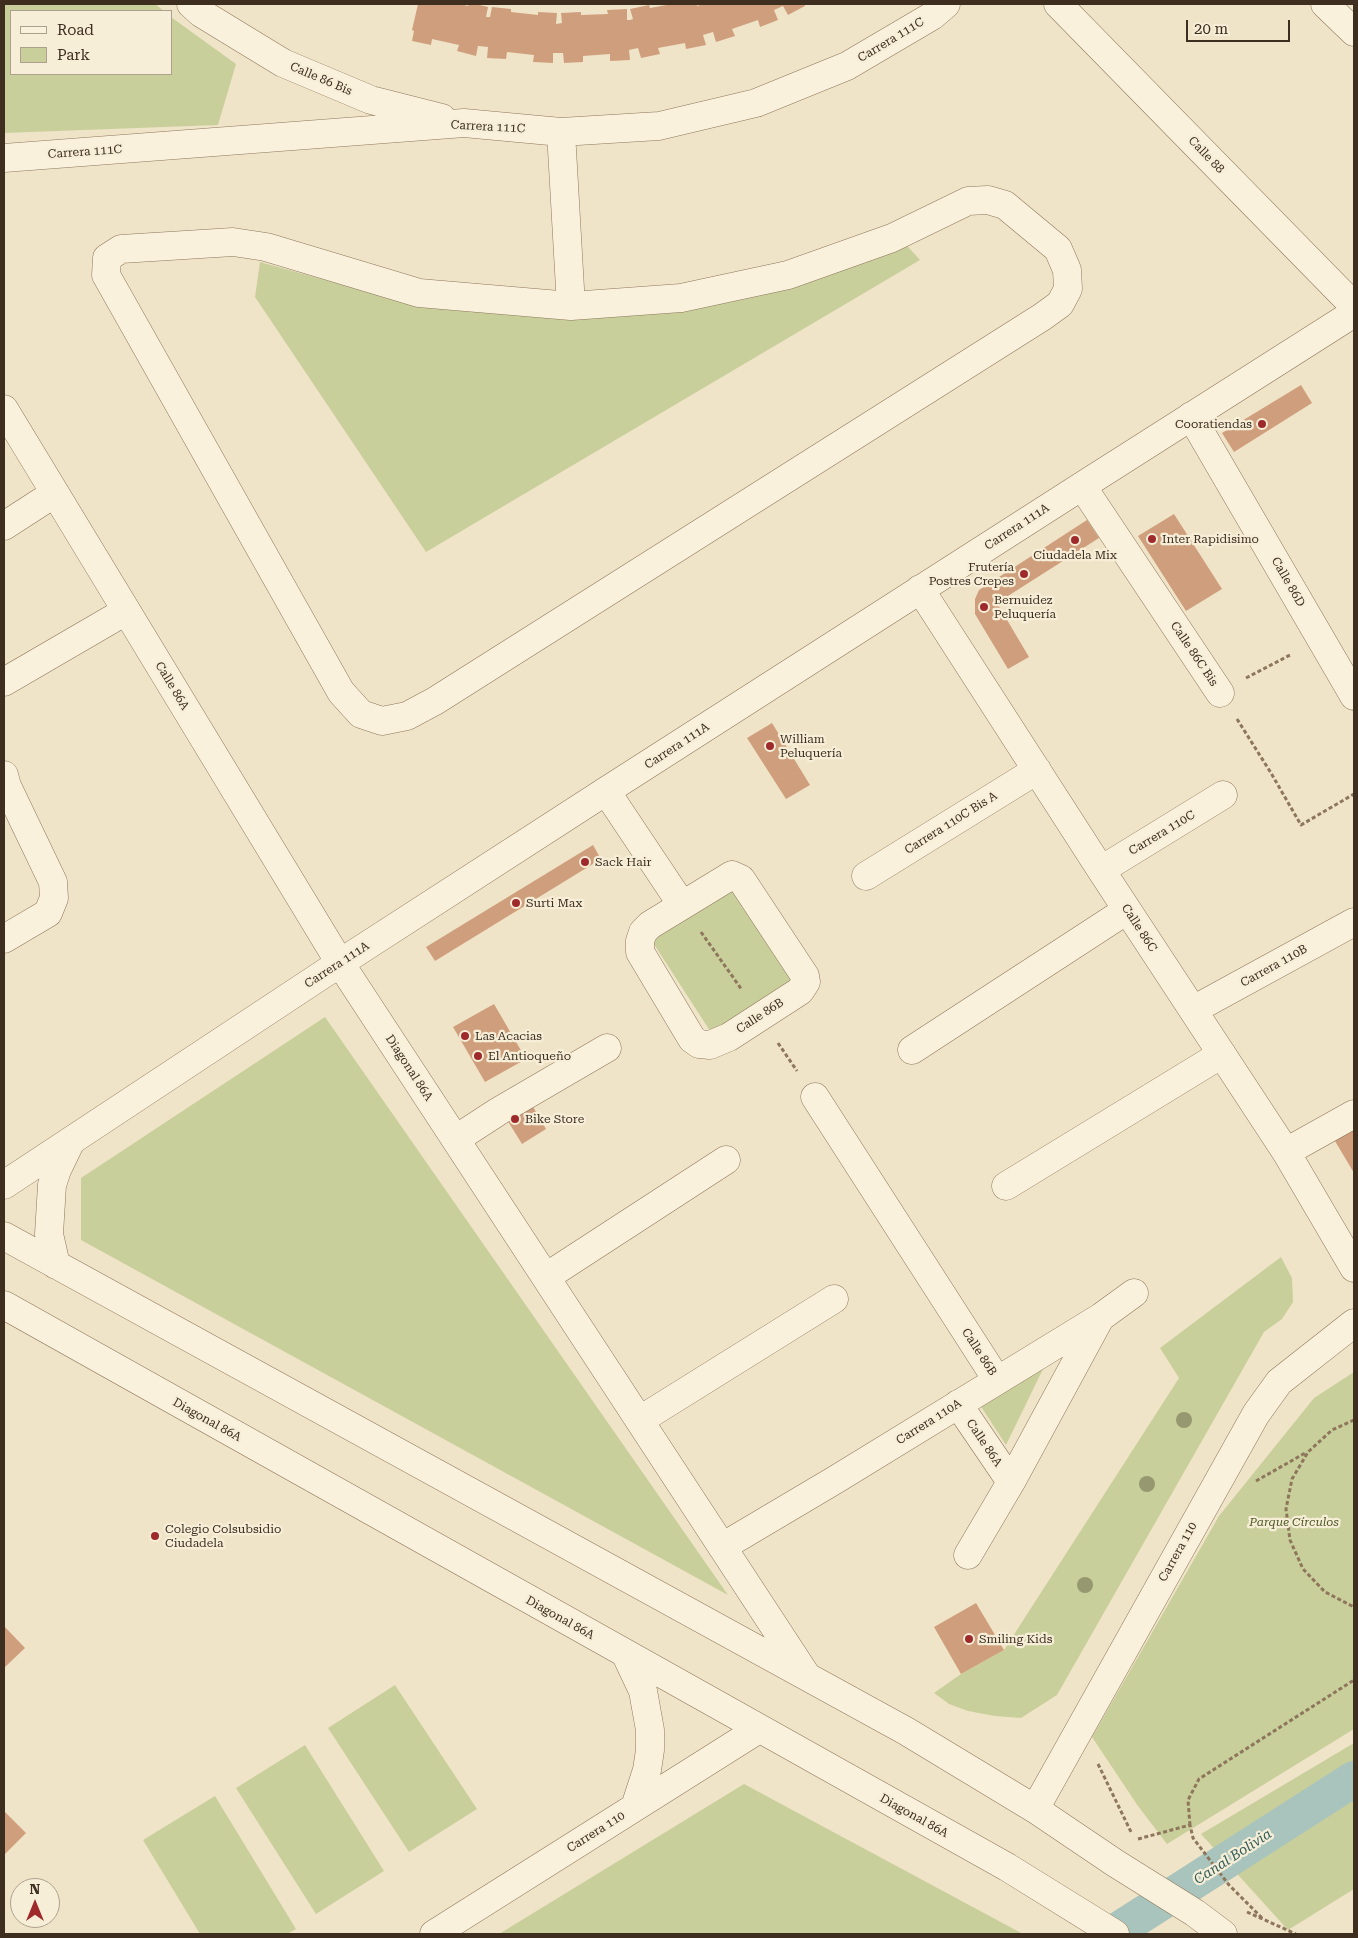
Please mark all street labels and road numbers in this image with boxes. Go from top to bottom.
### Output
street label: Carrera 111C [855,15,927,65]
street label: Calle 86 Bis [288,59,354,99]
street label: Carrera 111C [450,118,526,136]
street label: Calle 88 [1185,134,1227,176]
street label: Carrera 111C [47,142,123,162]
street label: Carrera 111A [982,501,1052,553]
street label: Calle 86D [1268,555,1308,609]
street label: Calle 86C Bis [1167,619,1221,689]
street label: Calle 86A [152,659,192,713]
street label: Carrera 111A [642,720,712,772]
street label: Carrera 110C Bis A [902,789,1000,857]
street label: Carrera 110C [1126,808,1198,858]
street label: Calle 86C [1118,901,1160,955]
street label: Carrera 111A [302,939,372,991]
street label: Carrera 110B [1238,942,1310,990]
street label: Calle 86B [734,995,786,1037]
street label: Diagonal 86A [382,1032,436,1104]
street label: Calle 86B [958,1326,1000,1378]
street label: Diagonal 86A [170,1395,244,1445]
street label: Carrera 110A [894,1396,964,1448]
street label: Calle 86A [963,1417,1005,1469]
street label: Carrera 110 [1156,1520,1200,1584]
street label: Diagonal 86A [523,1593,597,1643]
street label: Diagonal 86A [877,1791,951,1841]
street label: Carrera 110 [564,1808,628,1856]

